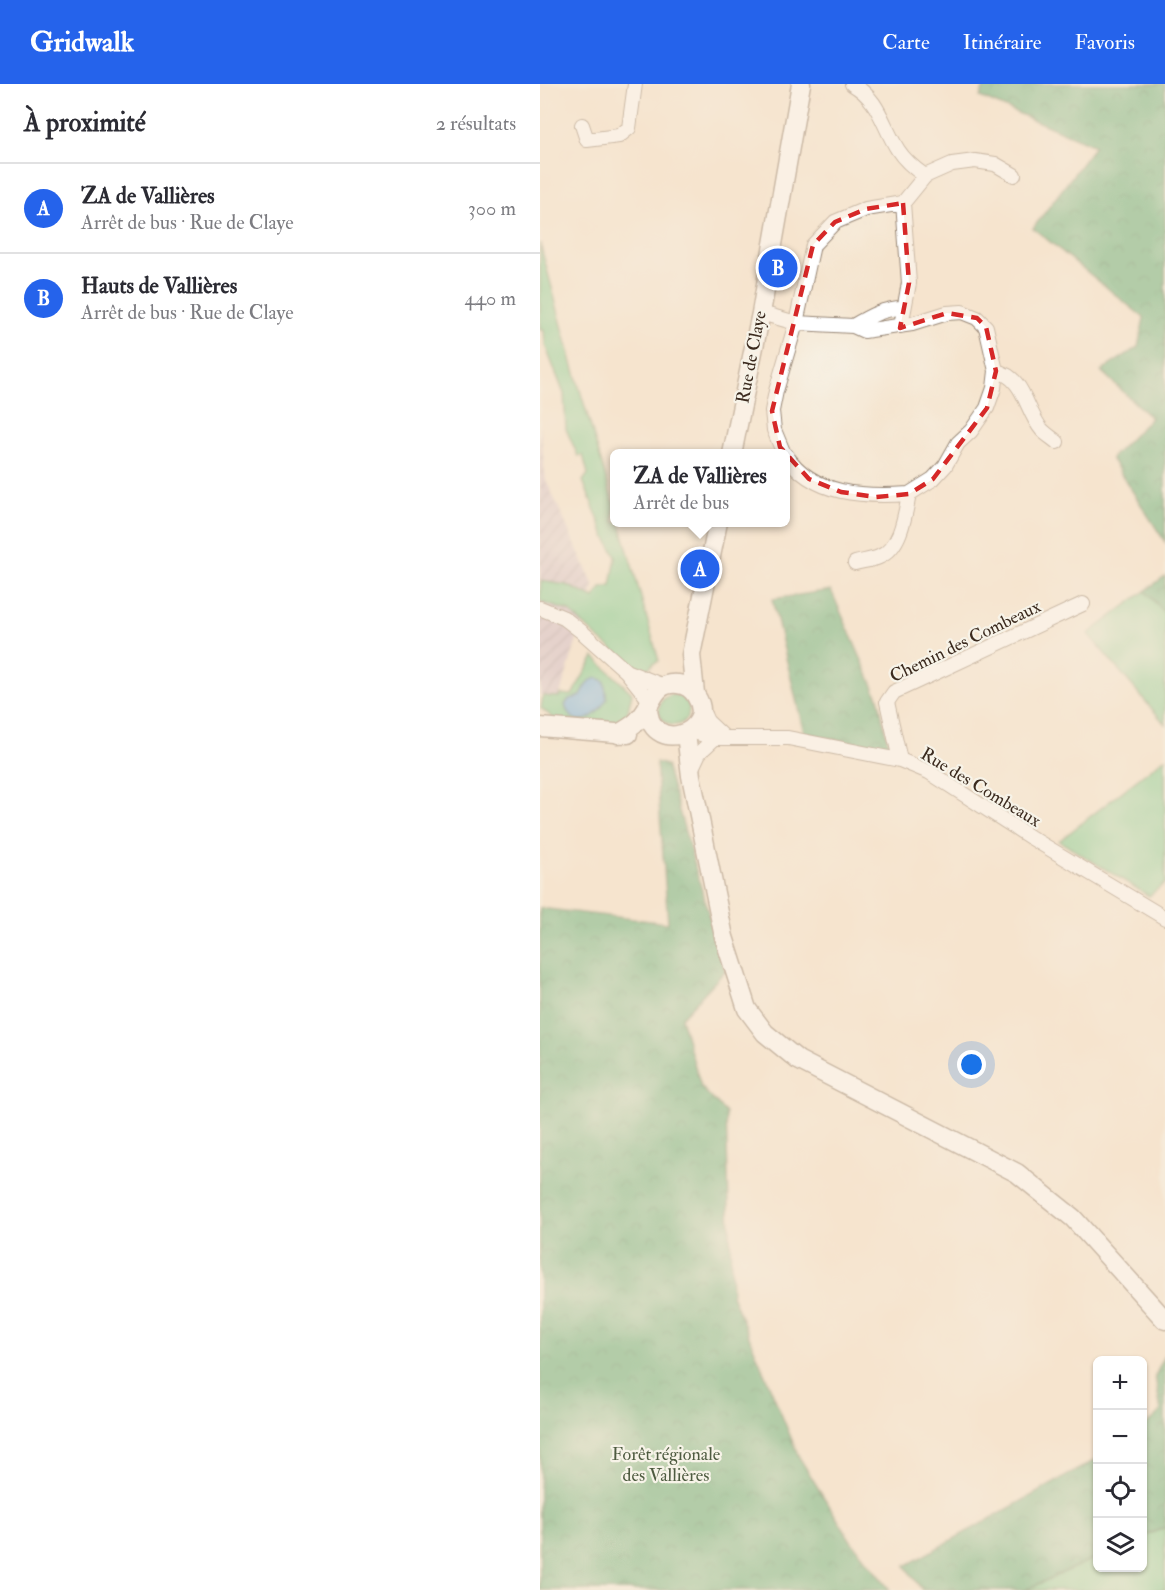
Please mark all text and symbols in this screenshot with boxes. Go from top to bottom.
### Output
text: Gridwalk [30,25,134,60]
text: Carte [882,29,930,56]
text: Itinéraire [963,29,1041,56]
text: Favoris [1074,29,1135,56]
text: À proximité [24,107,146,139]
text: 2 résultats [436,111,516,136]
text: ZA de Vallières [81,182,215,210]
text: A [37,196,50,221]
text: 300 m [468,196,516,221]
text: Arrêt de bus · Rue de Claye [81,210,294,235]
pin: B [758,246,798,291]
text: Hauts de Vallières [81,272,237,300]
text: B [37,286,50,311]
text: 440 m [464,286,516,311]
text: Arrêt de bus · Rue de Claye [81,300,294,325]
street label: Rue de Claye [731,308,772,405]
popup [610,449,790,527]
text: ZA de Vallières [633,462,767,490]
text: Arrêt de bus [633,490,729,515]
pin: A [680,546,720,592]
street label: Chemin des Combeaux [886,595,1044,688]
street label: Rue des Combeaux [916,742,1045,832]
your location [957,1050,986,1079]
map controls [1093,1356,1147,1572]
button: + [1093,1356,1147,1410]
button: − [1093,1410,1147,1464]
park label: Forêt régionale des Vallières [612,1443,721,1487]
button: locate [1093,1464,1147,1518]
button: layers [1093,1518,1147,1572]

